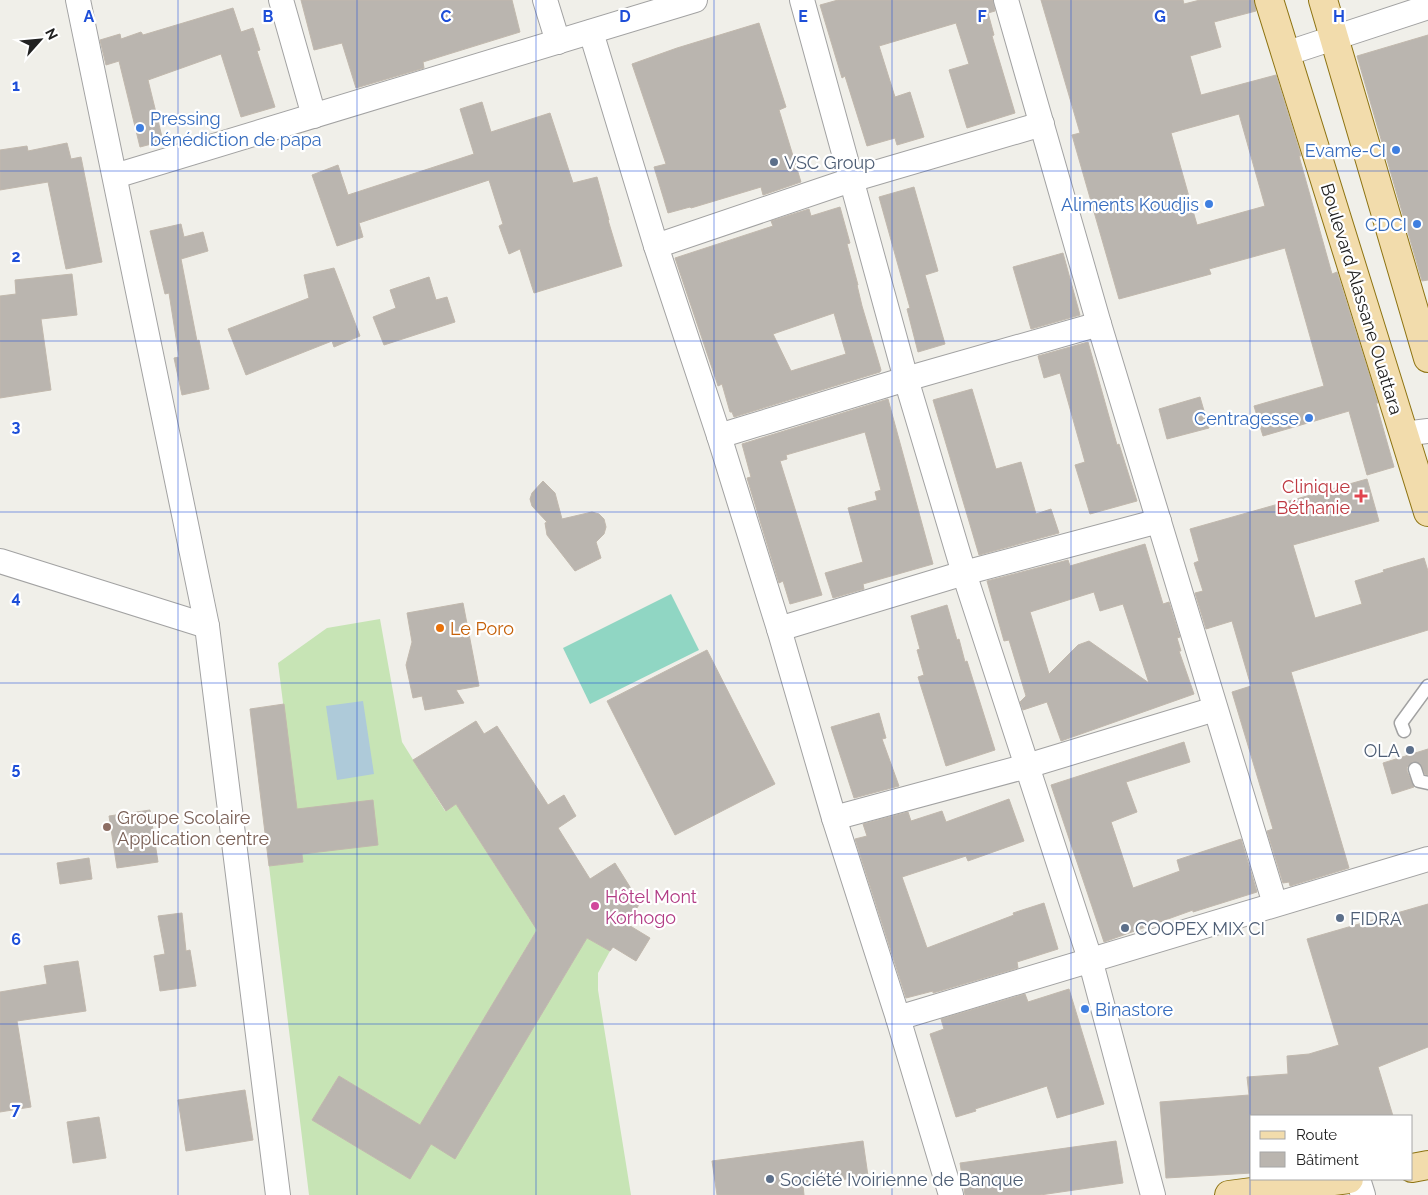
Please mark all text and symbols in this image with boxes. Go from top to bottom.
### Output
text: A [84,7,95,26]
text: B [263,7,274,26]
text: C [441,7,452,26]
text: D [619,7,631,26]
text: E [798,7,808,26]
text: F [977,7,987,26]
text: G [1154,7,1166,26]
text: H [1333,7,1345,26]
north arrow [15,15,65,65]
text: N [42,26,61,42]
text: 1 [12,76,20,95]
place label: Pressing bénédiction de papa [150,108,322,150]
marker: Pressing bénédiction de papa [134,122,146,134]
place label: Evame-CI [1305,140,1386,161]
marker: Evame-CI [1390,144,1402,156]
place label: VSC Group [784,152,875,173]
marker: VSC Group [768,156,780,168]
street label: Boulevard Alassane Ouattara [1317,181,1407,417]
place label: Aliments Koudjis [1061,194,1199,215]
marker: Aliments Koudjis [1203,198,1215,210]
place label: CDCI [1365,214,1407,235]
marker: CDCI [1411,218,1423,230]
text: 2 [11,247,21,266]
place label: Centragesse [1194,408,1299,429]
marker: Centragesse [1303,412,1315,424]
text: 3 [12,417,21,436]
place label: Clinique Béthanie [1276,476,1350,518]
marker: Clinique Béthanie [1354,489,1368,503]
text: 4 [11,588,21,607]
place label: Le Poro [450,618,514,639]
marker: Le Poro [434,622,446,634]
place label: OLA [1364,740,1400,761]
marker: OLA [1404,744,1416,756]
text: 5 [12,759,21,778]
place label: Groupe Scolaire Application centre [117,807,269,849]
marker: Groupe Scolaire Application centre [101,821,113,833]
place label: Hôtel Mont Korhogo [605,886,697,928]
marker: Hôtel Mont Korhogo [589,900,601,912]
place label: FIDRA [1350,908,1402,929]
marker: FIDRA [1334,912,1346,924]
place label: COOPEX MIX CI [1135,918,1265,939]
marker: COOPEX MIX CI [1119,922,1131,934]
text: 6 [11,930,21,949]
place label: Binastore [1095,999,1174,1020]
marker: Binastore [1079,1003,1091,1015]
text: 7 [12,1100,21,1119]
legend [1250,1115,1413,1180]
text: Route [1296,1126,1337,1144]
text: Bâtiment [1296,1151,1359,1169]
place label: Société Ivoirienne de Banque [780,1169,1024,1190]
marker: Société Ivoirienne de Banque [764,1173,776,1185]

